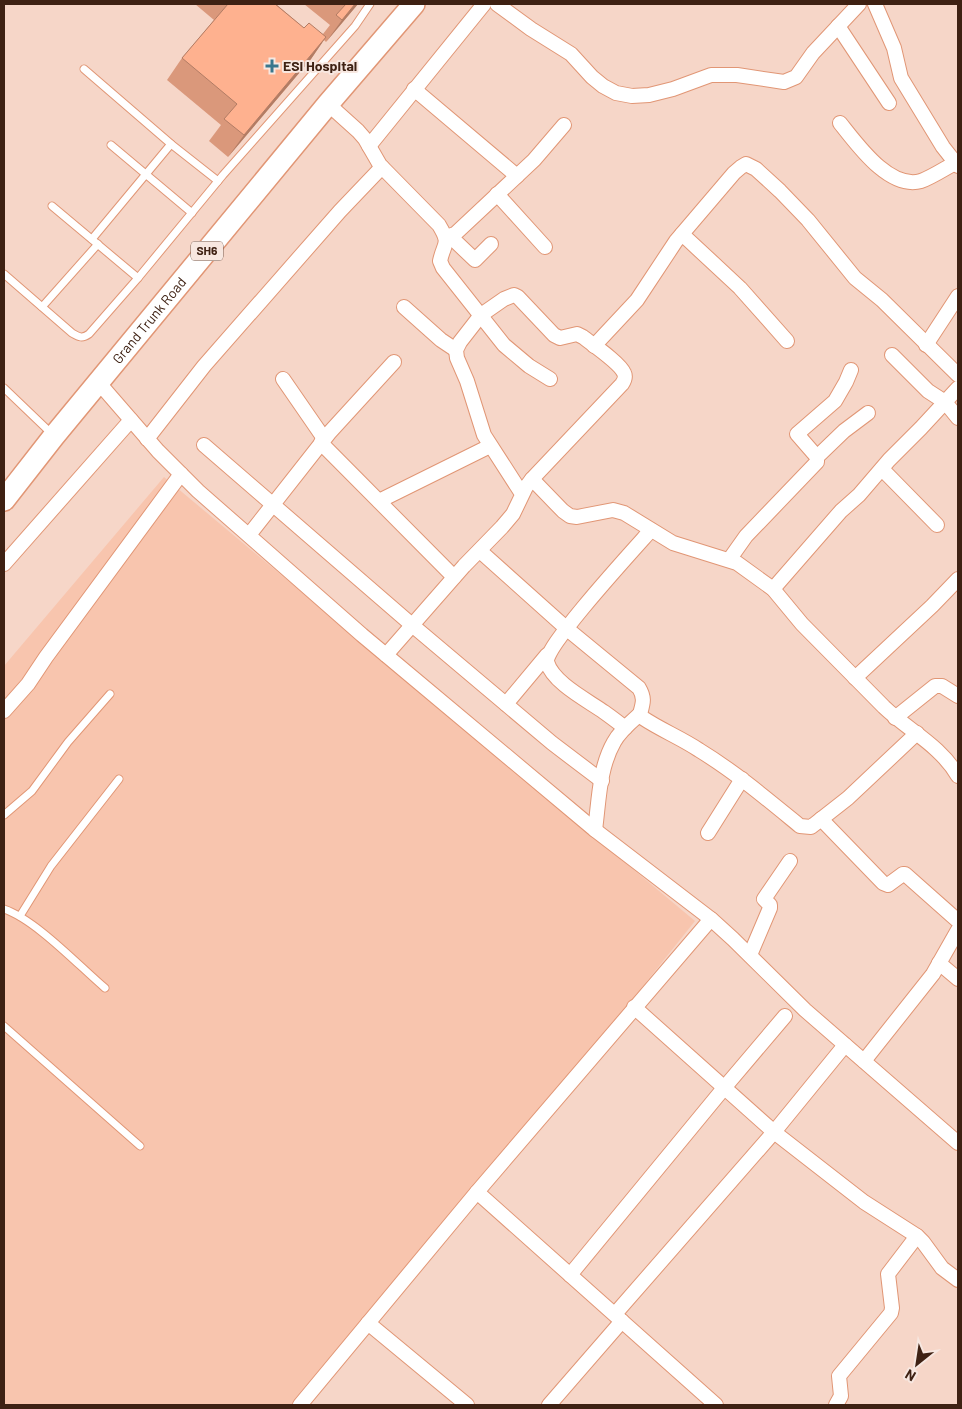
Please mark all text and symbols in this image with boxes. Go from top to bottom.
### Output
place label: ESI Hospital [283,57,357,74]
marker: ESI Hospital [265,59,279,73]
road number: SH6 [191,242,223,260]
street label: Grand Trunk Road [108,273,190,367]
north arrow [892,1339,942,1389]
text: N [902,1366,919,1385]

